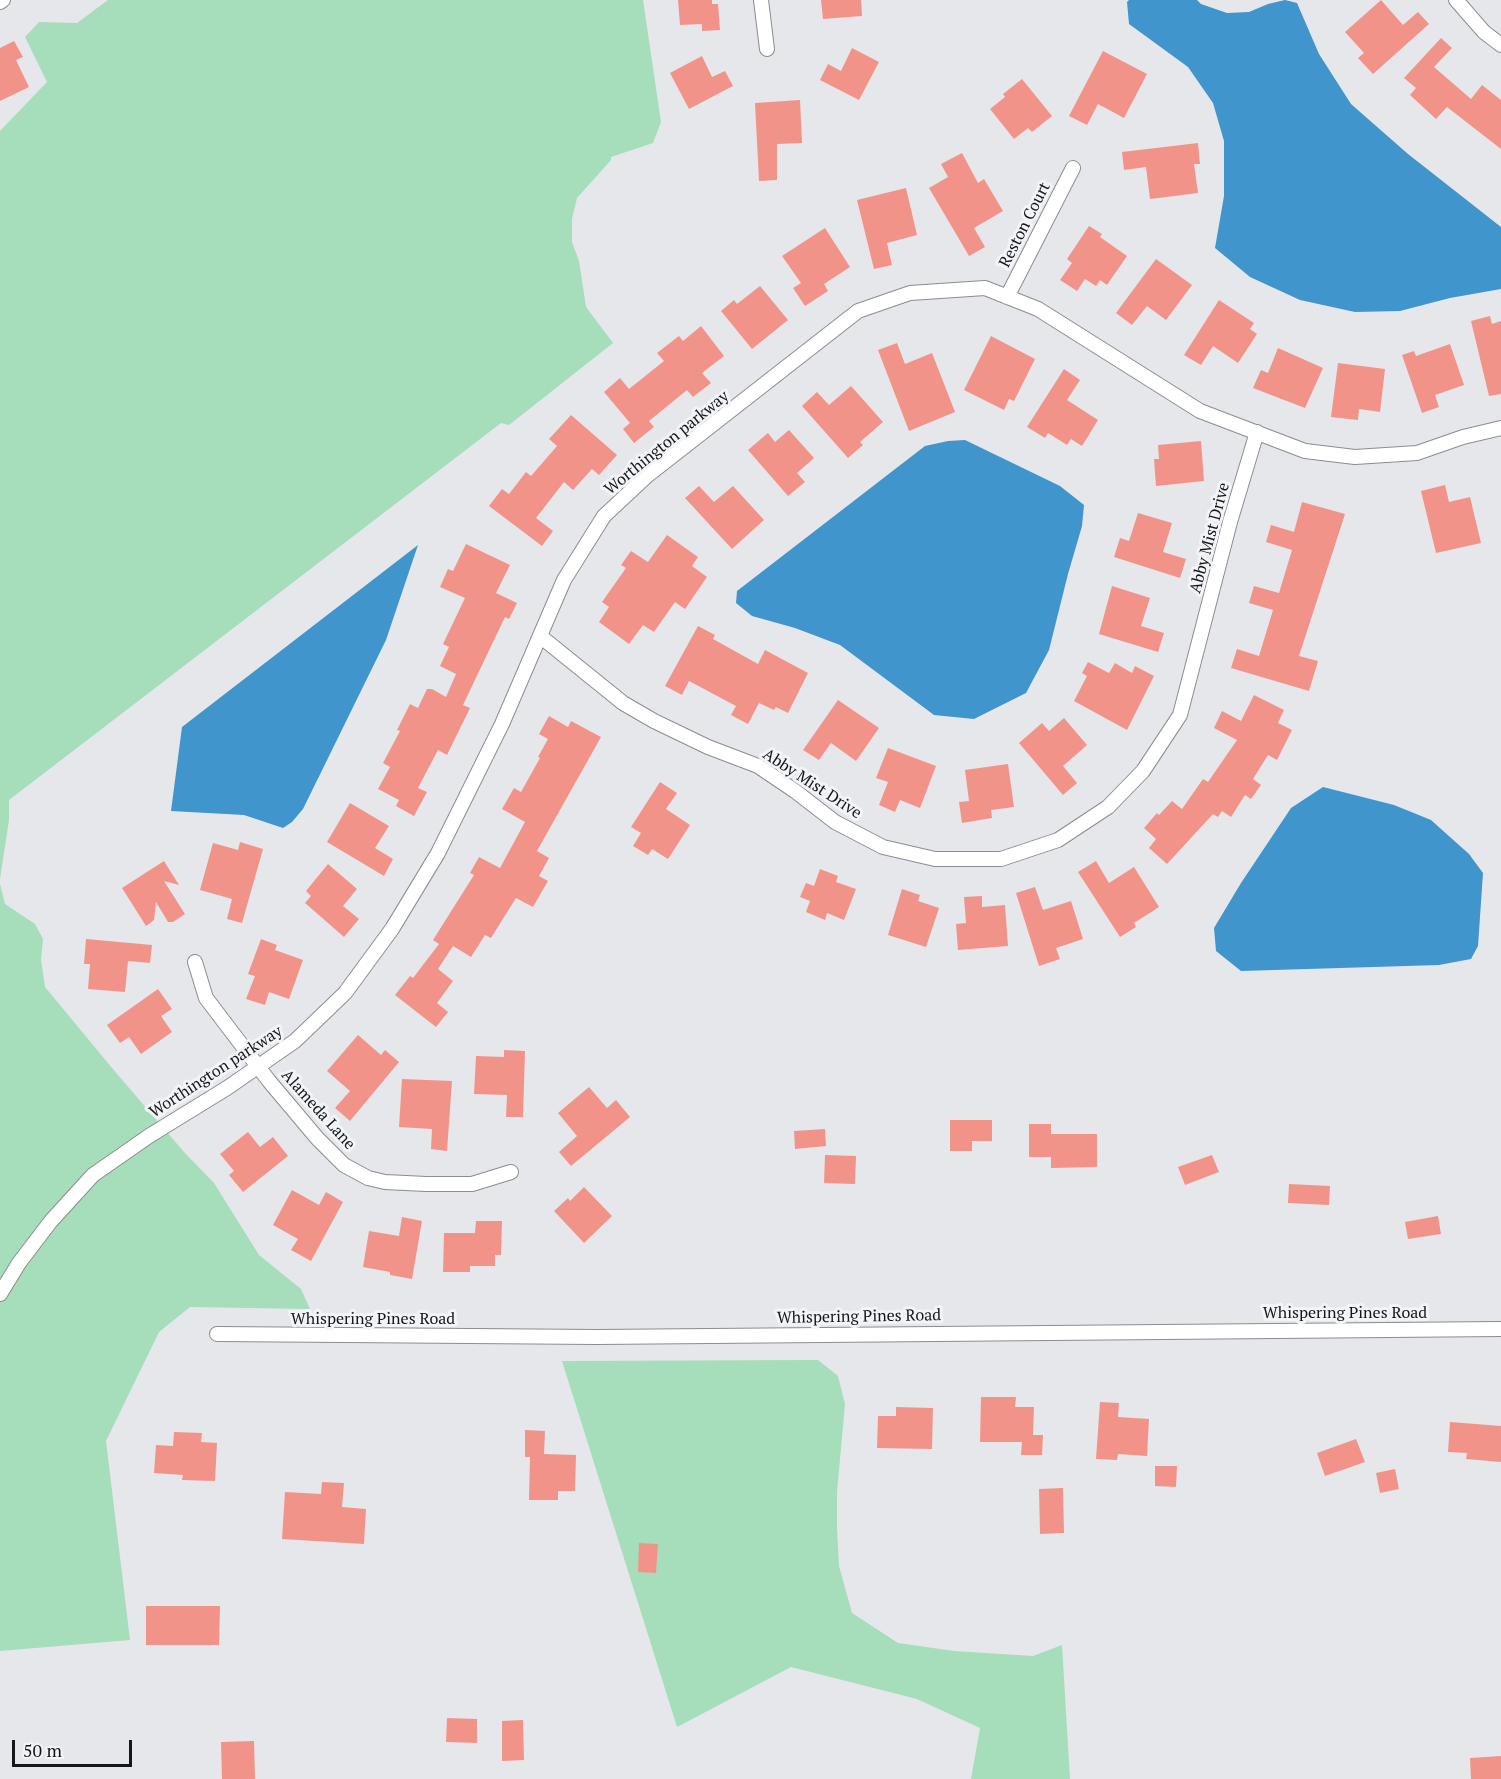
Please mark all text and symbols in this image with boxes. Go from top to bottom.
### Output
street label: Reston Court [995,179,1055,271]
street label: Worthington parkway [601,387,733,499]
street label: Abby Mist Drive [1186,481,1234,595]
street label: Abby Mist Drive [759,745,865,823]
street label: Worthington parkway [146,1022,286,1122]
street label: Alameda Lane [277,1066,359,1154]
street label: Whispering Pines Road [1263,1303,1427,1323]
street label: Whispering Pines Road [777,1306,941,1328]
street label: Whispering Pines Road [291,1309,455,1329]
scale bar [15,1728,135,1766]
text: 50 m [23,1738,62,1762]

